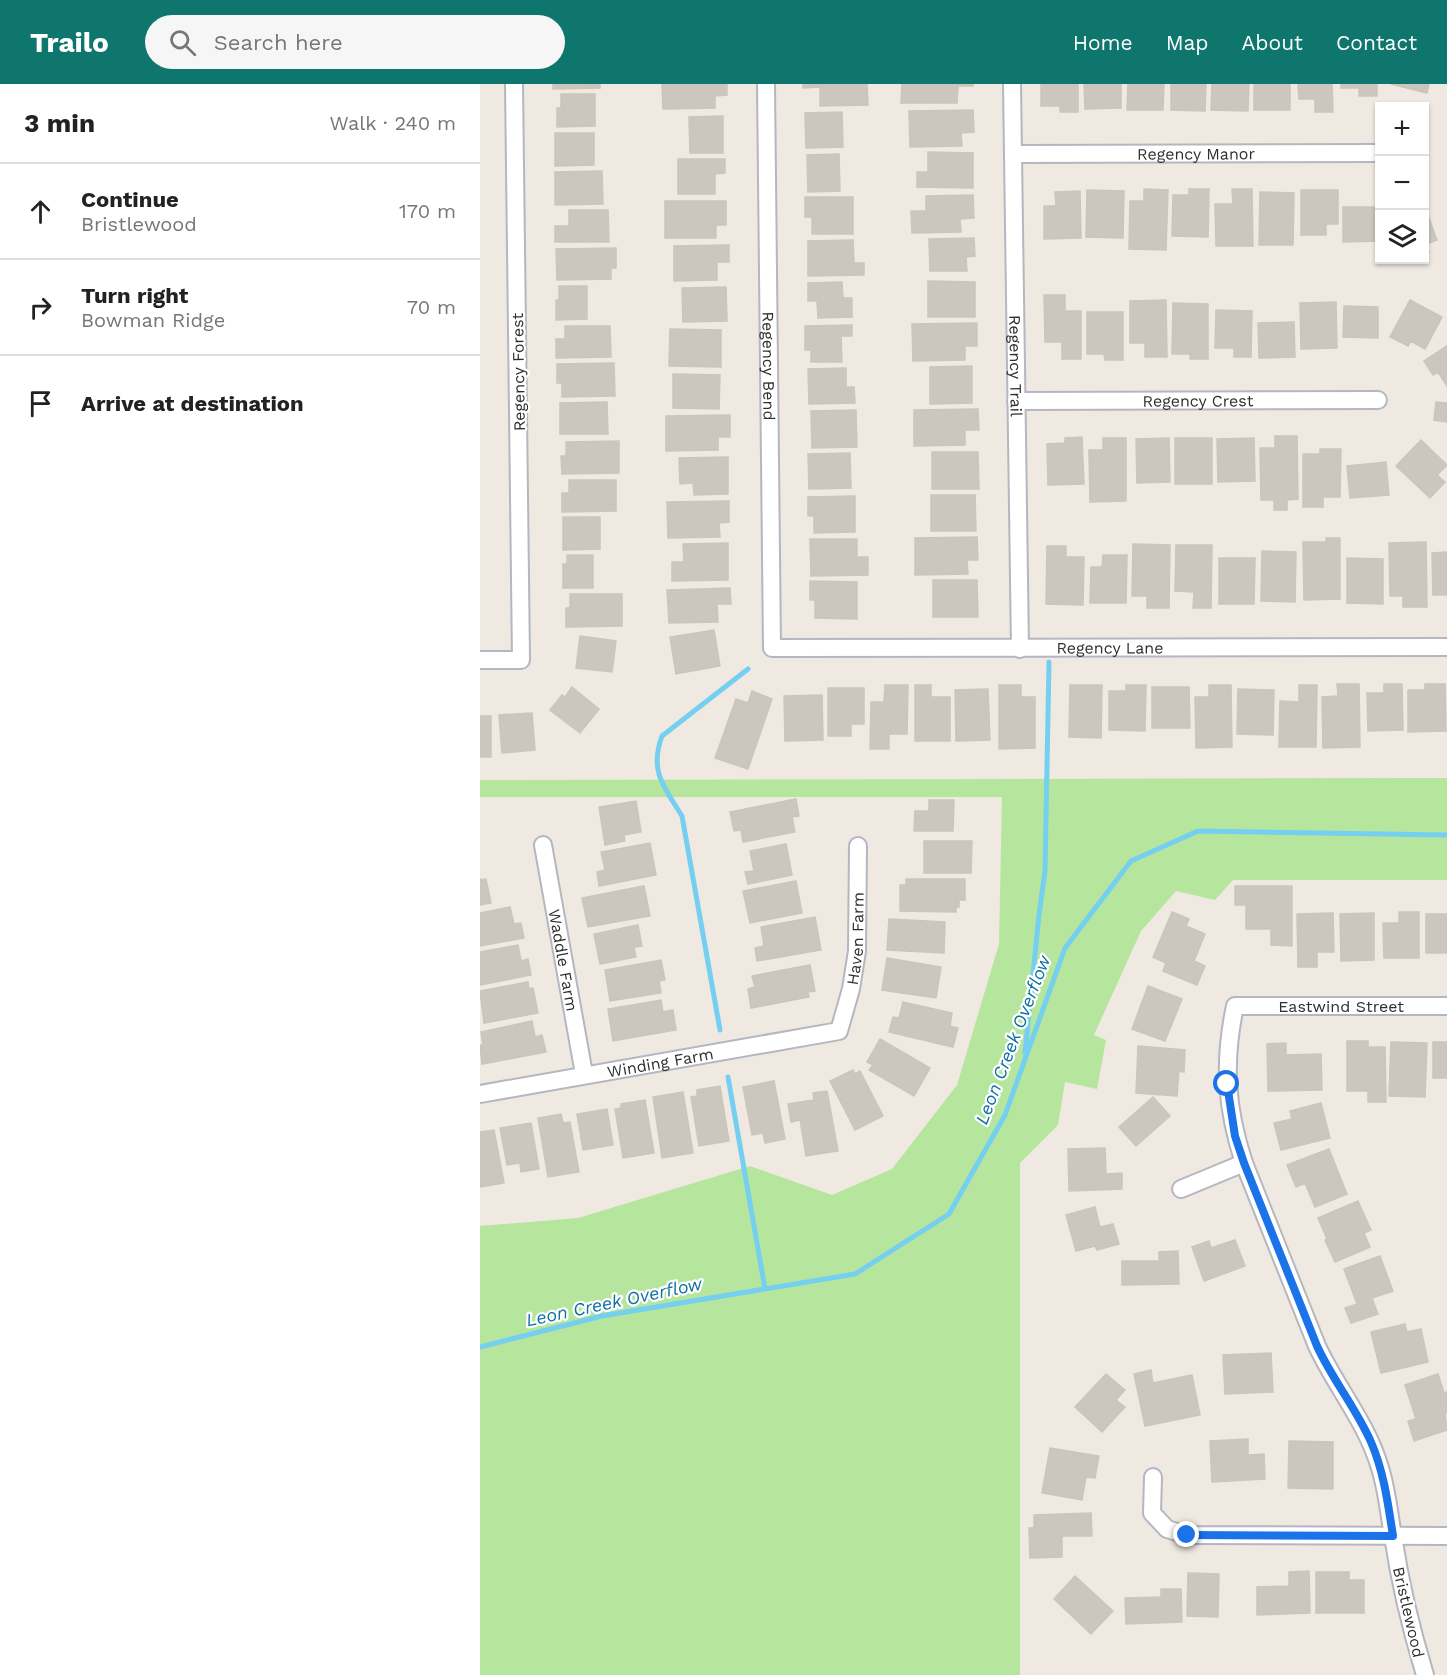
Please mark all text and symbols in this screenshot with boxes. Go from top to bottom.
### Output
search box [145,15,565,69]
text: Trailo [30,26,109,59]
icon: search [166,26,199,59]
text: Search here [214,30,343,55]
text: Home [1073,30,1133,55]
text: Map [1166,30,1209,55]
text: About [1242,30,1303,55]
text: Contact [1336,30,1417,55]
map controls [1375,102,1429,264]
button: + [1375,102,1429,156]
text: 3 min [24,108,95,138]
text: Walk · 240 m [329,111,456,135]
street label: Regency Manor [1137,144,1255,164]
button: − [1375,156,1429,210]
text: Continue [81,187,179,212]
icon: ahead [24,195,57,228]
text: 170 m [399,199,456,223]
button: layers [1375,210,1429,264]
text: Bristlewood [81,212,197,236]
text: Turn right [81,283,188,308]
icon: right [24,291,57,324]
text: 70 m [407,295,456,319]
text: Bowman Ridge [81,308,225,332]
street label: Regency Bend [758,311,779,421]
street label: Regency Forest [508,312,529,431]
street label: Regency Trail [1005,315,1026,417]
icon: arrive [24,387,57,420]
text: Arrive at destination [81,391,304,416]
street label: Regency Crest [1143,391,1254,411]
street label: Regency Lane [1056,638,1163,658]
street label: Haven Farm [843,892,868,986]
street label: Waddle Farm [545,908,582,1013]
water label: Leon Creek Overflow [971,951,1055,1127]
street label: Eastwind Street [1278,997,1404,1016]
street label: Winding Farm [606,1044,715,1082]
route start [1213,1070,1239,1096]
water label: Leon Creek Overflow [524,1272,705,1330]
route end [1173,1521,1199,1547]
street label: Bristlewood [1389,1565,1428,1659]

